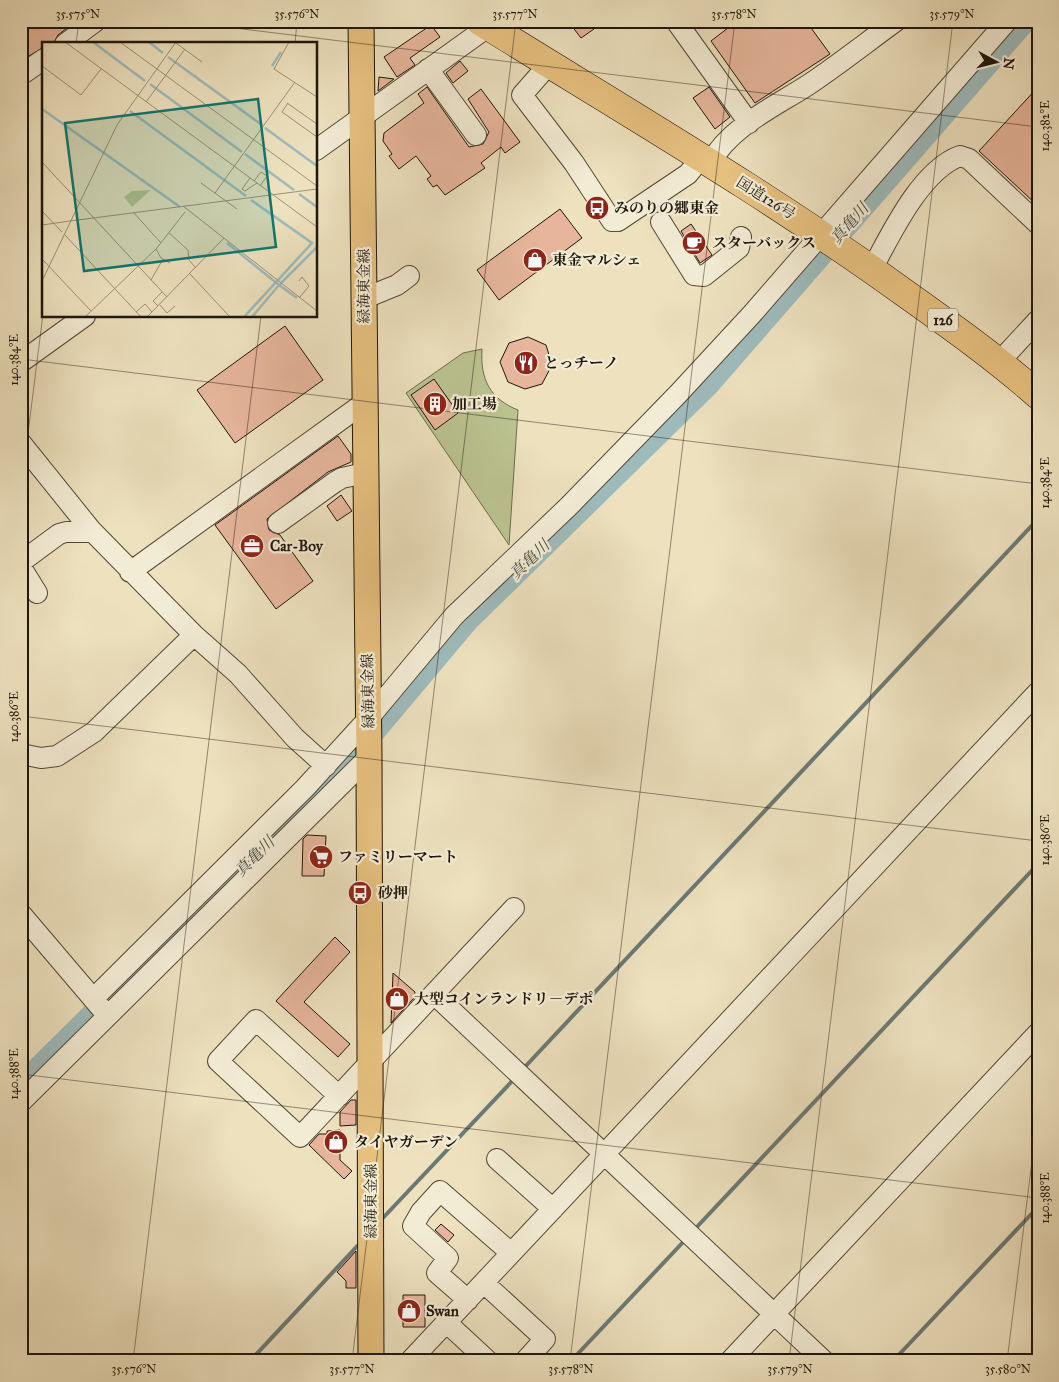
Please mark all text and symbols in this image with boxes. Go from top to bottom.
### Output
text: 35.575°N [56,7,100,21]
text: 35.576°N [274,7,320,21]
text: 35.577°N [492,7,538,21]
text: 35.578°N [711,7,757,21]
text: 35.579°N [929,7,975,21]
north arrow [972,38,1022,88]
inset map [42,42,318,318]
text: N [999,57,1018,71]
text: 140.382°E [1038,100,1052,151]
street label: 国道126号 [733,173,799,223]
bus stop icon: みのりの郷東金 [584,195,610,221]
water label: 真亀川 [826,197,874,248]
place label: みのりの郷東金 [614,199,719,217]
cafe icon: スターバックス [681,230,707,256]
place label: スターバックス [712,234,816,252]
shop icon: 東金マルシェ [522,247,548,273]
street label: 緑海東金線 [355,248,373,324]
place label: 東金マルシェ [552,251,641,269]
road number: 126 [928,308,958,332]
text: 140.384°E [7,334,21,386]
restaurant icon: とっチーノ [513,350,539,376]
place label: とっチーノ [544,354,618,372]
building icon: 加工場 [422,391,448,417]
place label: 加工場 [452,395,497,413]
text: 140.384°E [1038,457,1052,509]
office icon: Car-Boy [239,533,265,559]
water label: 真亀川 [505,534,555,583]
place label: Car-Boy [270,537,324,556]
street label: 緑海東金線 [358,653,378,729]
text: 140.386°E [7,691,21,743]
text: 140.386°E [1038,814,1052,866]
water label: 真亀川 [231,831,279,880]
supermarket icon: ファミリーマート [308,844,334,870]
place label: ファミリーマート [338,848,458,866]
bus stop icon: 砂押 [347,880,373,906]
place label: 砂押 [378,884,408,902]
shop icon: 大型コインランドリ－デポ [384,986,410,1012]
place label: 大型コインランドリ－デポ [414,990,594,1008]
text: 140.388°E [7,1048,21,1100]
shop icon: タイヤガーデン [323,1129,349,1155]
place label: タイヤガーデン [354,1133,458,1151]
street label: 緑海東金線 [362,1163,380,1239]
text: 140.388°E [1038,1172,1052,1224]
shop icon: Swan [396,1298,422,1324]
place label: Swan [426,1302,460,1320]
text: 35.576°N [111,1362,157,1376]
text: 35.577°N [329,1362,375,1376]
text: 35.578°N [548,1362,594,1376]
text: 35.579°N [767,1362,813,1376]
text: 35.580°N [985,1362,1031,1376]

